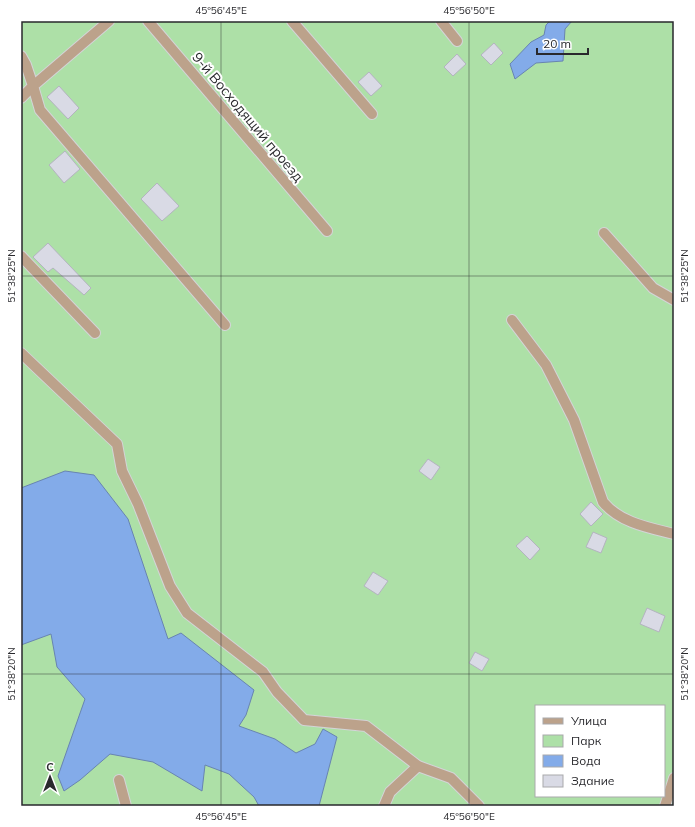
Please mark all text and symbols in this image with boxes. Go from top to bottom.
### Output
text: 45°56'45"E [195,4,247,17]
text: 45°56'50"E [443,4,495,17]
scale bar [537,30,588,56]
text: 20 m [543,36,571,51]
street label: 9-й Восходящий проезд [189,49,308,186]
text: 51°38'25"N [5,249,18,303]
text: 51°38'25"N [678,249,691,303]
text: 51°38'20"N [5,647,18,701]
text: 51°38'20"N [678,647,691,701]
legend [535,705,665,797]
text: Улица [570,713,607,728]
text: Парк [571,733,602,748]
text: Вода [571,753,601,768]
north arrow [30,757,70,797]
text: С [46,760,54,774]
text: Здание [571,773,615,788]
text: 45°56'45"E [195,810,247,823]
text: 45°56'50"E [443,810,495,823]

